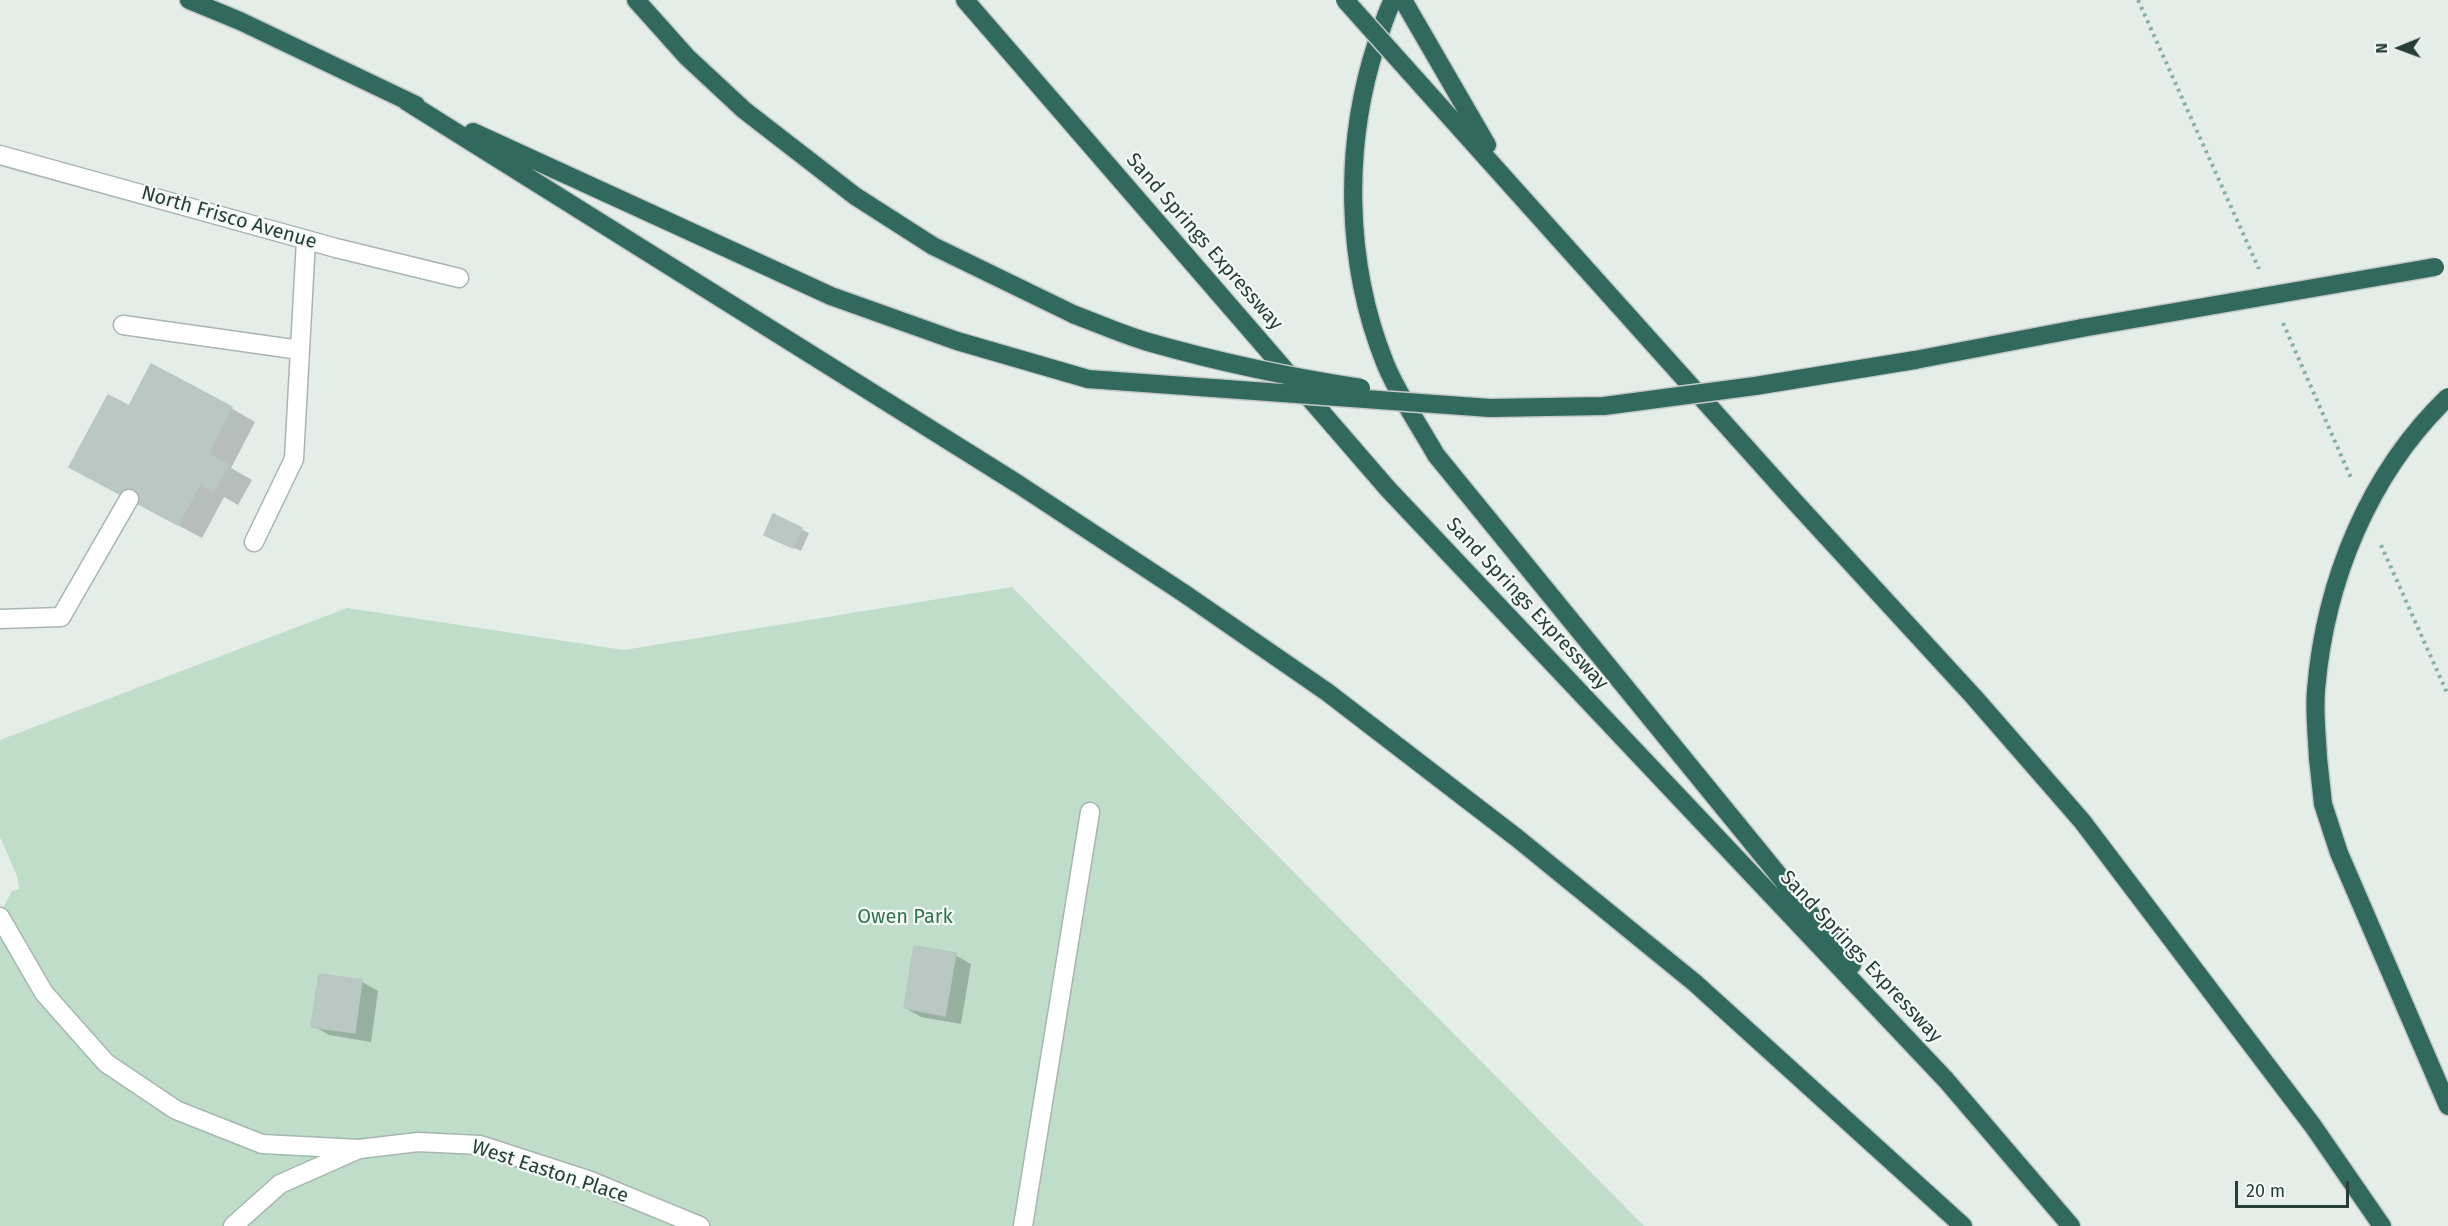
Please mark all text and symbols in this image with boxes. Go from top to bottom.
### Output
north arrow [2370,18,2430,78]
text: N [2372,43,2391,54]
street label: Sand Springs Expressway [1121,149,1287,335]
street label: North Frisco Avenue [138,181,320,255]
street label: Sand Springs Expressway [1441,513,1613,695]
street label: Sand Springs Expressway [1775,866,1947,1048]
park label: Owen Park [857,905,953,929]
street label: West Easton Place [469,1135,631,1209]
scale bar [2238,1169,2352,1207]
text: 20 m [2246,1180,2285,1202]

